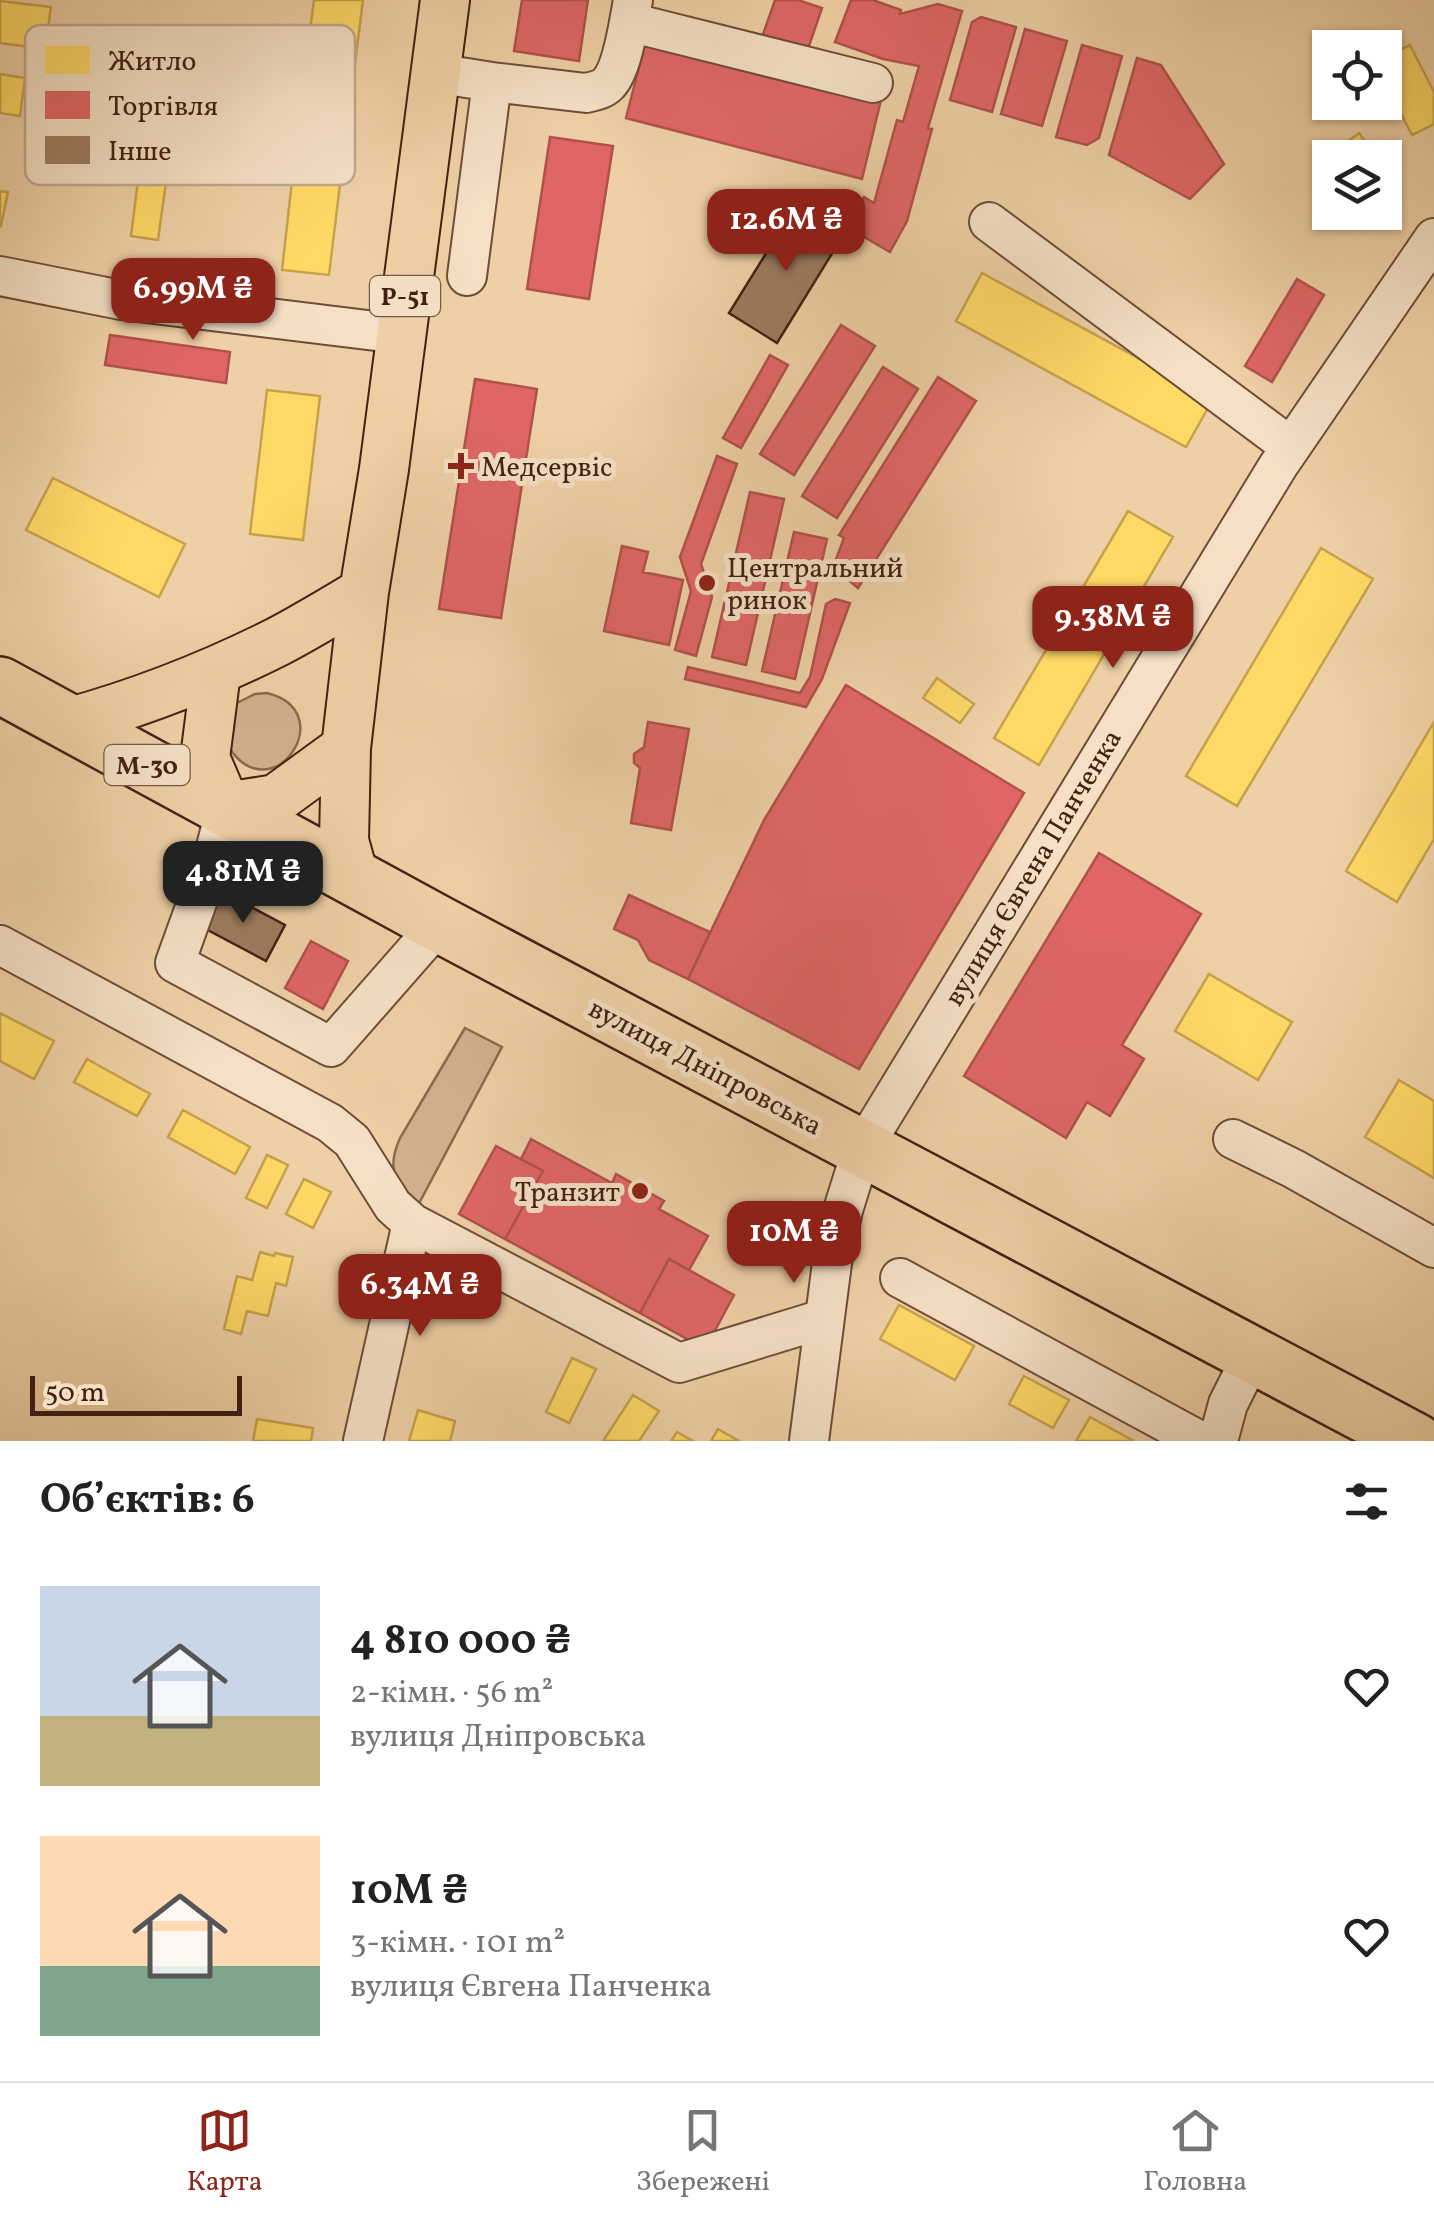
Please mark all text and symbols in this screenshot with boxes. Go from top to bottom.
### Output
legend [25,25,355,185]
map controls [1312,30,1402,230]
button: locate [1312,30,1402,120]
text: Житло [108,43,196,82]
text: Торгівля [108,88,218,127]
text: Інше [108,133,172,172]
button: layers [1312,140,1402,230]
pin: 12.6M ₴ [694,189,878,274]
text: 12.6M ₴ [729,199,843,243]
pin: 6.99M ₴ [101,258,285,343]
text: 6.99M ₴ [133,268,253,312]
road number: Р-51 [370,276,440,316]
place label: Медсервіс [481,449,613,488]
marker: Медсервіс [450,455,472,477]
place label: Центральний ринок [727,550,903,621]
marker: Центральний ринок [696,572,718,594]
pin: 9.38M ₴ [1021,586,1205,671]
text: 9.38M ₴ [1054,596,1172,640]
street label: вулиця Євгена Панченка [936,723,1132,1014]
road number: М-30 [104,745,190,785]
pin: 4.81M ₴ [151,841,335,926]
text: 4.81M ₴ [185,851,301,895]
street label: вулиця Дніпровська [581,990,829,1146]
place label: Транзит [515,1174,620,1213]
marker: Транзит [629,1180,651,1202]
pin: 10M ₴ [724,1201,864,1286]
text: 10M ₴ [749,1211,839,1255]
pin: 6.34M ₴ [328,1254,512,1339]
text: 6.34M ₴ [360,1264,480,1308]
scale bar [30,1371,242,1416]
text: 50 m [45,1374,105,1413]
text: Об’єктів: 6 [40,1472,255,1531]
icon: filters [1339,1474,1394,1529]
text: 4 810 000 ₴ [350,1613,571,1672]
icon: home [120,1626,240,1746]
icon: heart [1339,1659,1394,1714]
text: 2-кімн. · 56 m² [350,1672,553,1716]
text: вулиця Дніпровська [350,1716,647,1760]
text: 10M ₴ [350,1863,468,1922]
icon: home [120,1876,240,1996]
icon: heart [1339,1909,1394,1964]
text: 3-кімн. · 101 m² [350,1922,565,1966]
text: вулиця Євгена Панченка [350,1966,712,2010]
tab: Карта [187,2103,263,2202]
tab: Збережені [636,2103,770,2202]
tab: Головна [1143,2103,1247,2202]

